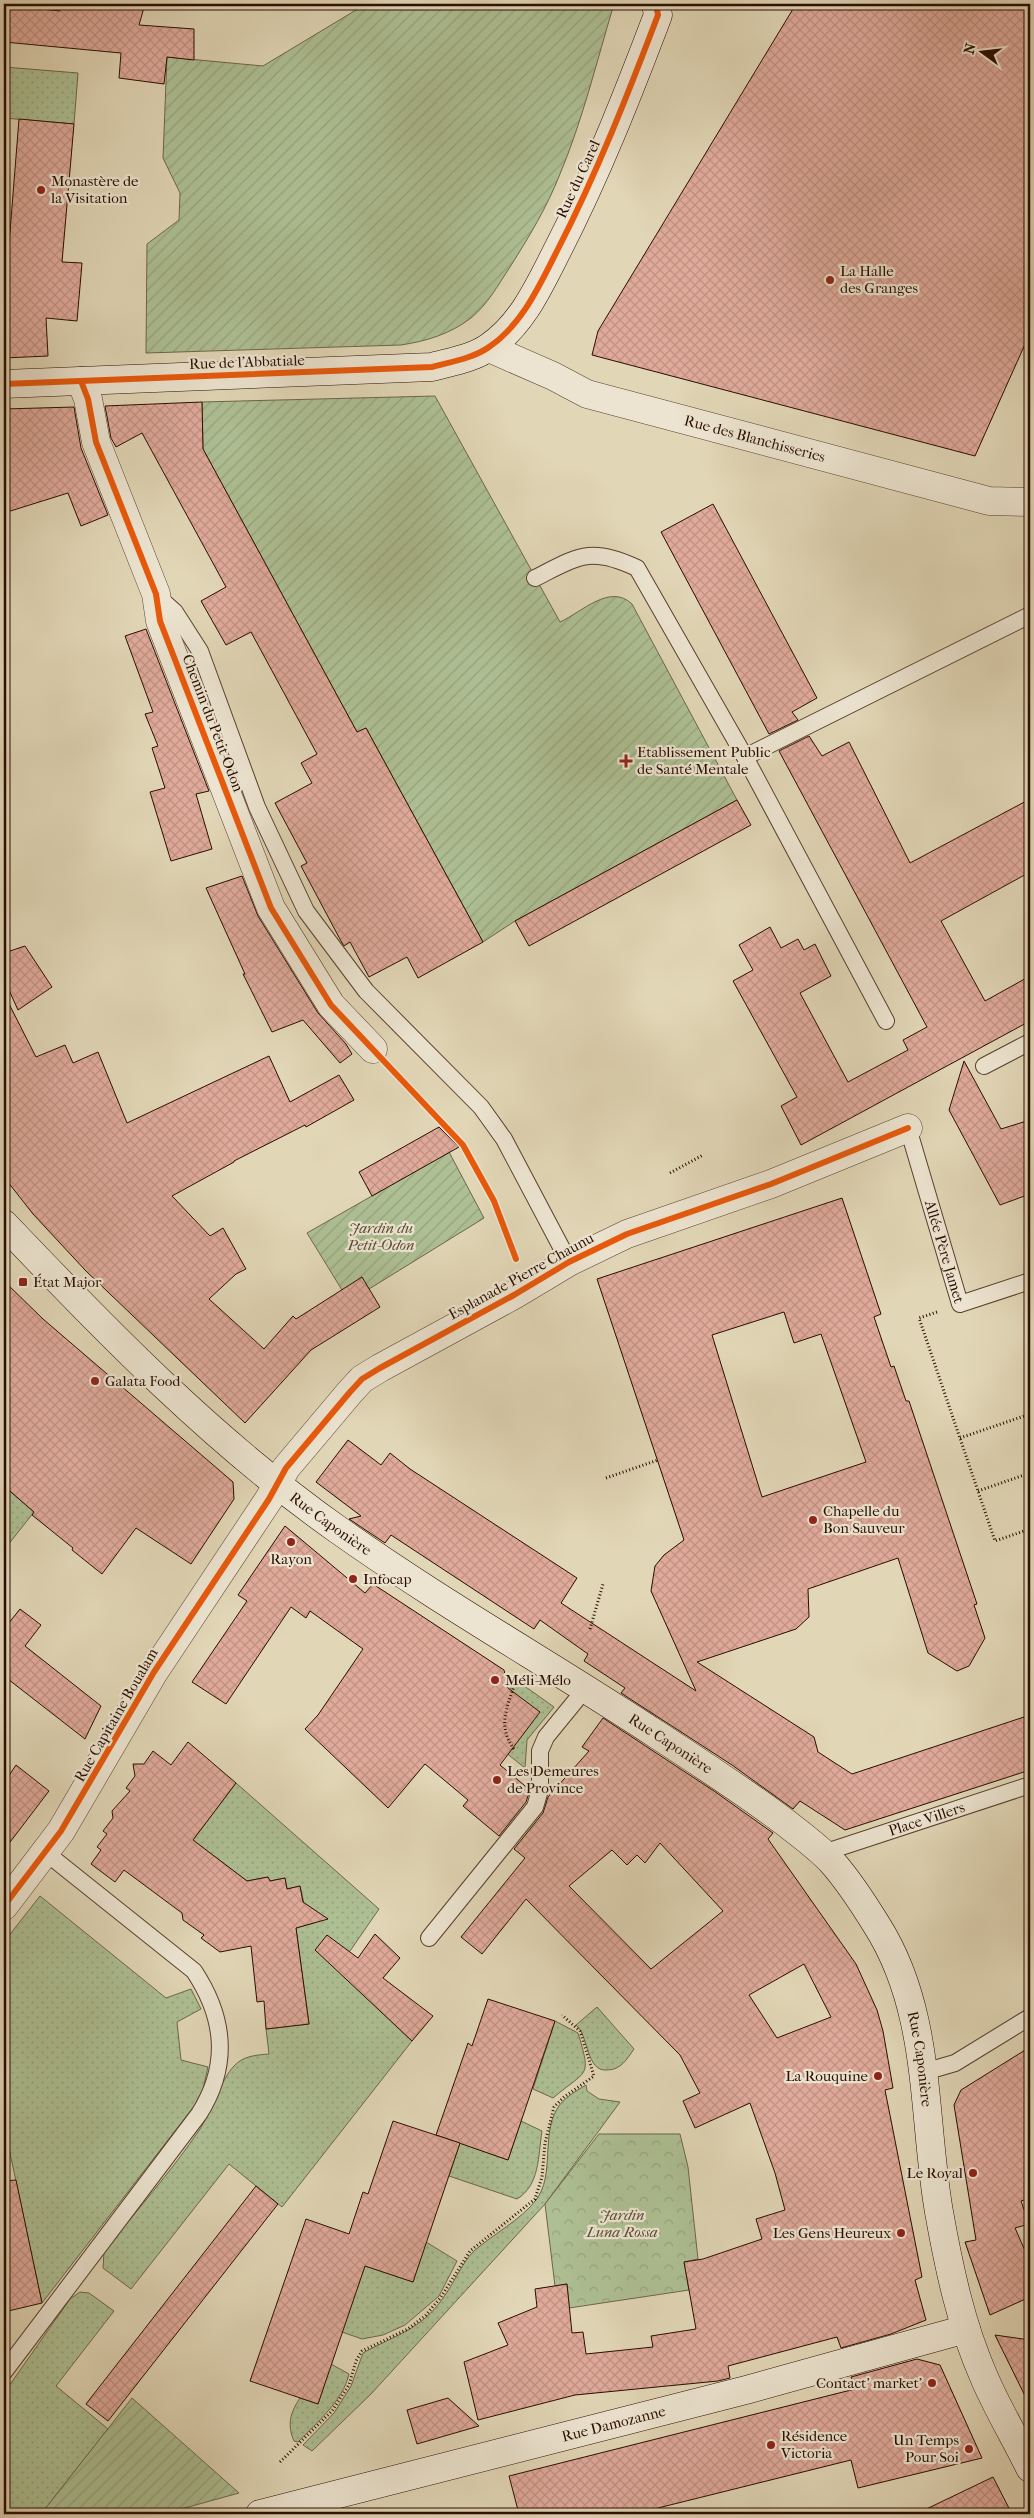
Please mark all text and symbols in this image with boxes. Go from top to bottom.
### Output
north arrow [956,28,1006,78]
text: N [960,41,980,56]
street label: Rue du Carel [552,137,604,221]
place label: Monastère de la Visitation [50,172,139,207]
marker: Monastère de la Visitation [35,184,47,196]
place label: La Halle des Granges [840,262,918,297]
marker: La Halle des Granges [824,274,836,286]
street label: Rue de l'Abbatiale [189,351,306,373]
street label: Rue des Blanchisseries [682,411,828,466]
street label: Chemin du Petit-Odon [178,652,248,795]
place label: Etablissement Public de Santé Mentale [637,743,771,778]
marker: Etablissement Public de Santé Mentale [619,754,633,768]
street label: Allée Père Jamet [921,1197,968,1306]
park label: Jardin du Petit-Odon [347,1219,414,1254]
street label: Esplanade Pierre Chaunu [445,1228,597,1323]
place label: État Major [33,1273,102,1291]
marker: État Major [17,1276,29,1288]
place label: Galata Food [105,1372,181,1390]
marker: Galata Food [89,1375,101,1387]
street label: Rue Caponière [286,1488,375,1560]
place label: Chapelle du Bon Sauveur [823,1502,905,1537]
marker: Chapelle du Bon Sauveur [807,1514,819,1526]
marker: Rayon [285,1536,297,1548]
place label: Rayon [270,1550,312,1568]
place label: Infocap [363,1570,412,1588]
marker: Infocap [347,1573,359,1585]
street label: Rue Capitaine Boualam [70,1645,162,1785]
place label: Méli-Mélo [505,1671,571,1689]
marker: Méli-Mélo [489,1674,501,1686]
street label: Rue Caponière [625,1710,716,1778]
place label: Les Demeures de Province [507,1762,599,1797]
marker: Les Demeures de Province [491,1774,503,1786]
street label: Place Villers [886,1798,967,1840]
street label: Rue Caponière [904,2009,936,2108]
place label: La Rouquine [785,2067,869,2085]
marker: La Rouquine [872,2070,884,2082]
place label: Le Royal [907,2164,963,2182]
marker: Le Royal [967,2167,979,2179]
park label: Jardin Luna Rossa [585,2206,658,2241]
place label: Les Gens Heureux [773,2224,891,2242]
marker: Les Gens Heureux [895,2227,907,2239]
place label: Contact' market' [816,2374,922,2392]
marker: Contact' market' [926,2377,938,2389]
street label: Rue Damozanne [560,2402,668,2446]
place label: Résidence Victoria [780,2427,848,2462]
place label: Un Temps Pour Soi [893,2431,960,2466]
marker: Résidence Victoria [765,2439,777,2451]
marker: Un Temps Pour Soi [963,2443,975,2455]

